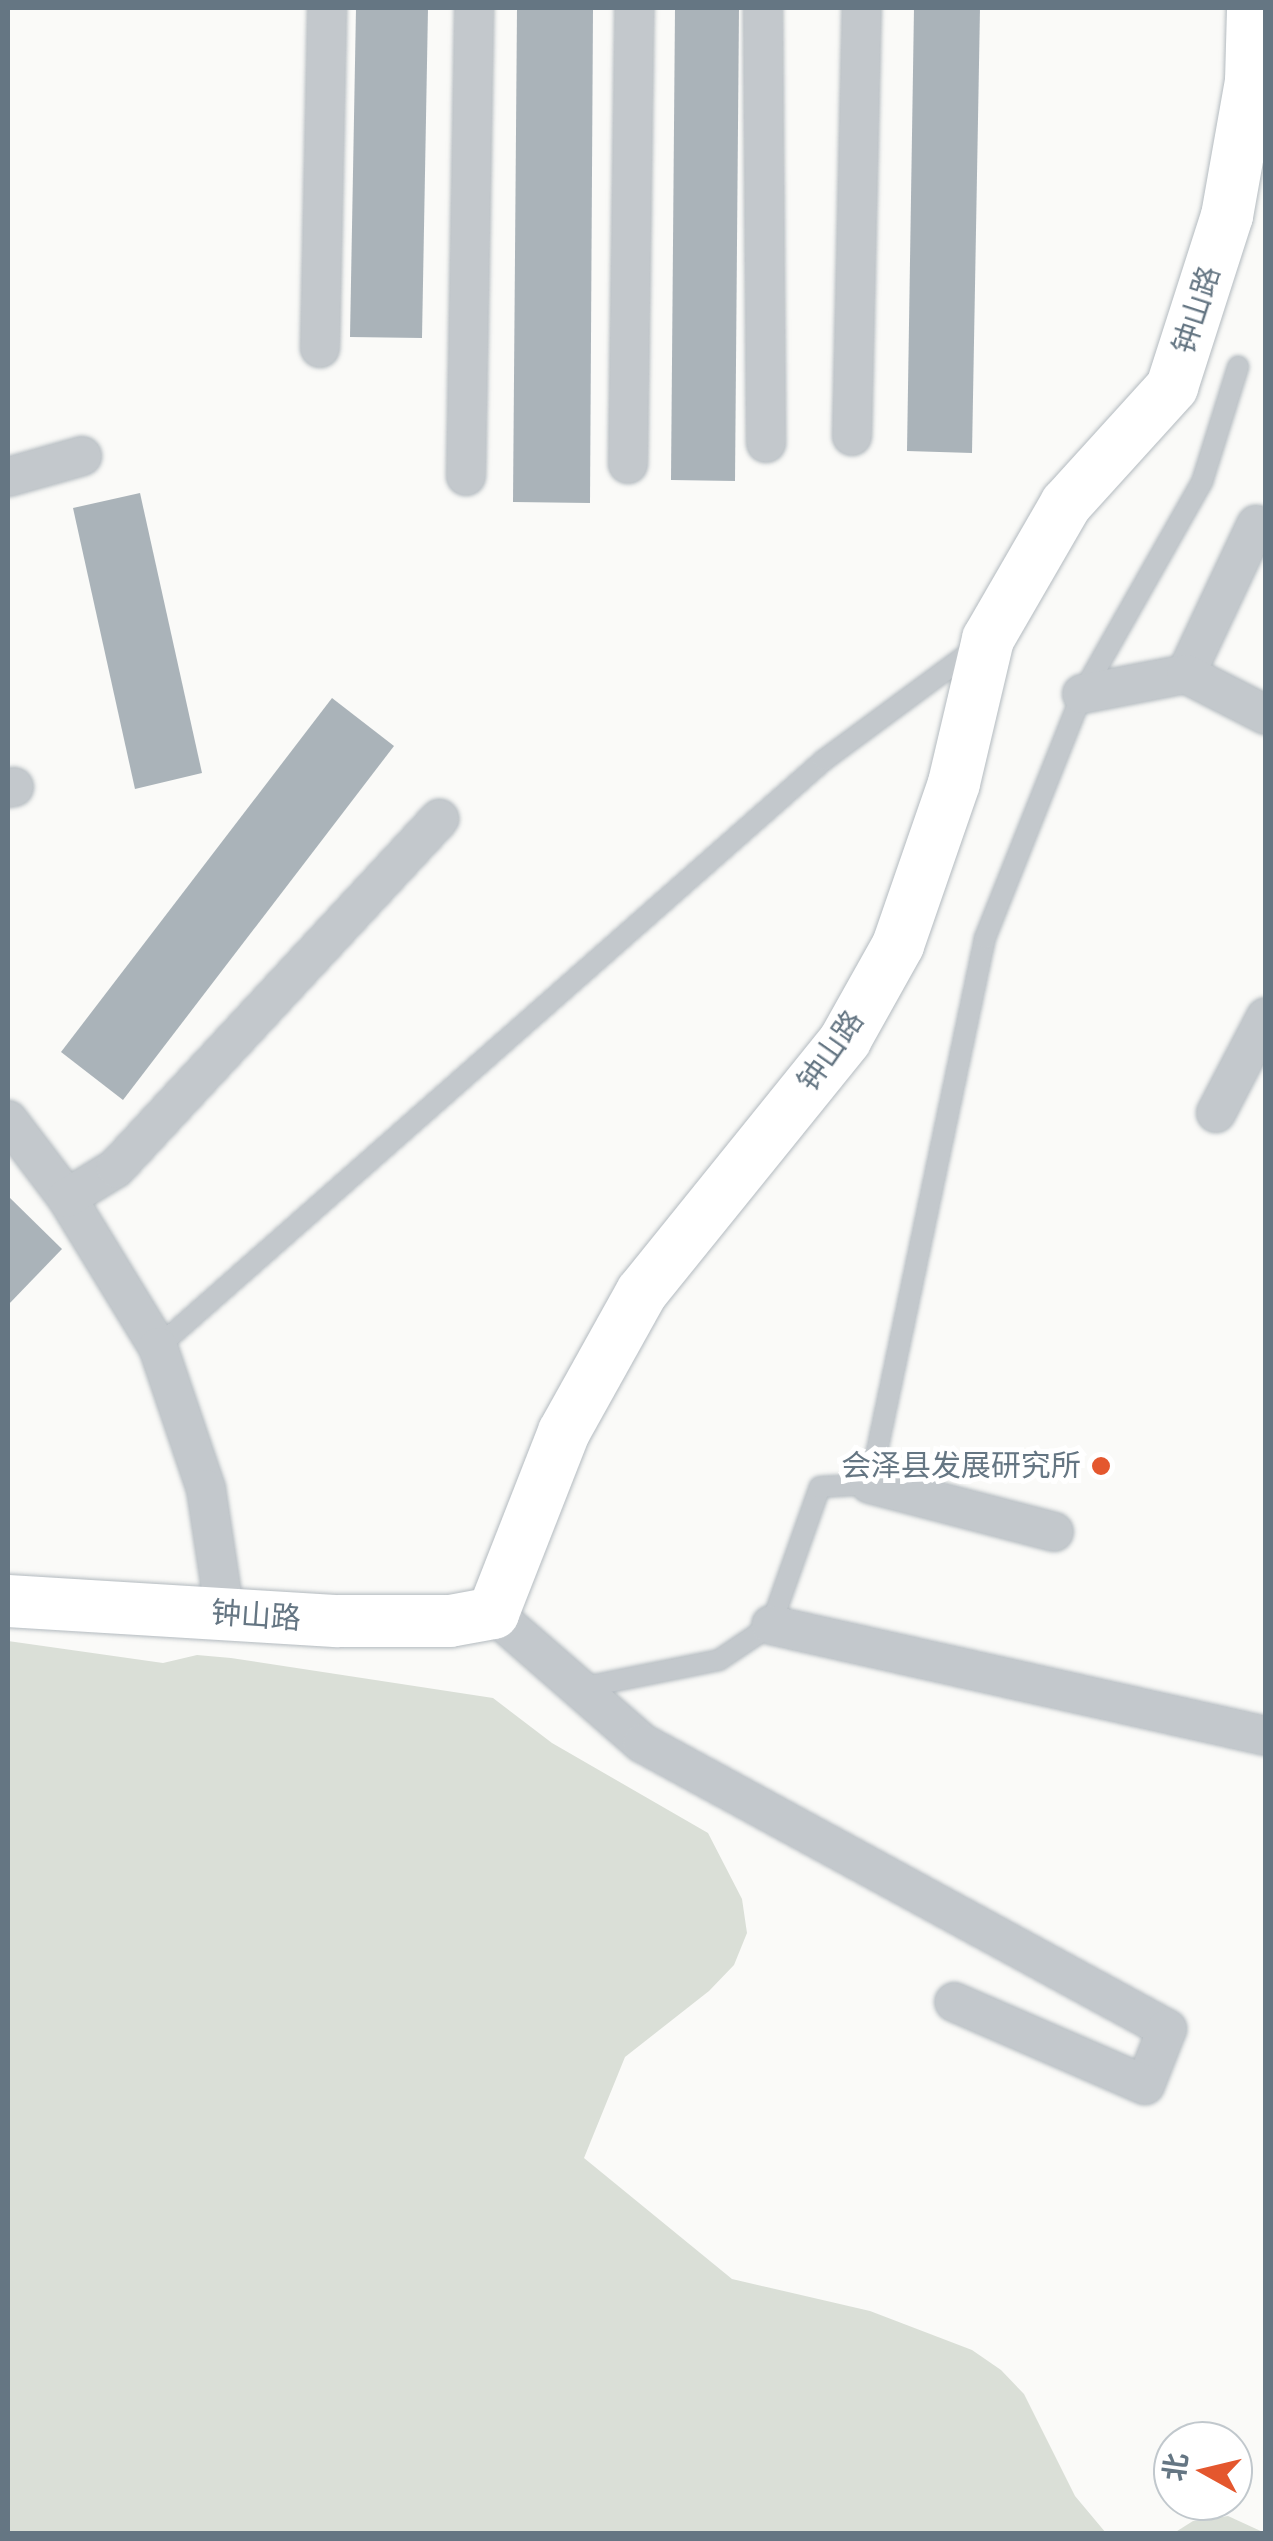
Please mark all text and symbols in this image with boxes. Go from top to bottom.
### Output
street label: 钟山路 [1166,262,1228,358]
street label: 钟山路 [790,1004,872,1098]
place label: 会泽县发展研究所 [841,1448,1081,1484]
marker: 会泽县发展研究所 [1090,1455,1112,1477]
street label: 钟山路 [210,1595,302,1637]
north arrow [1153,2421,1253,2521]
text: 北 [1156,2451,1194,2483]

